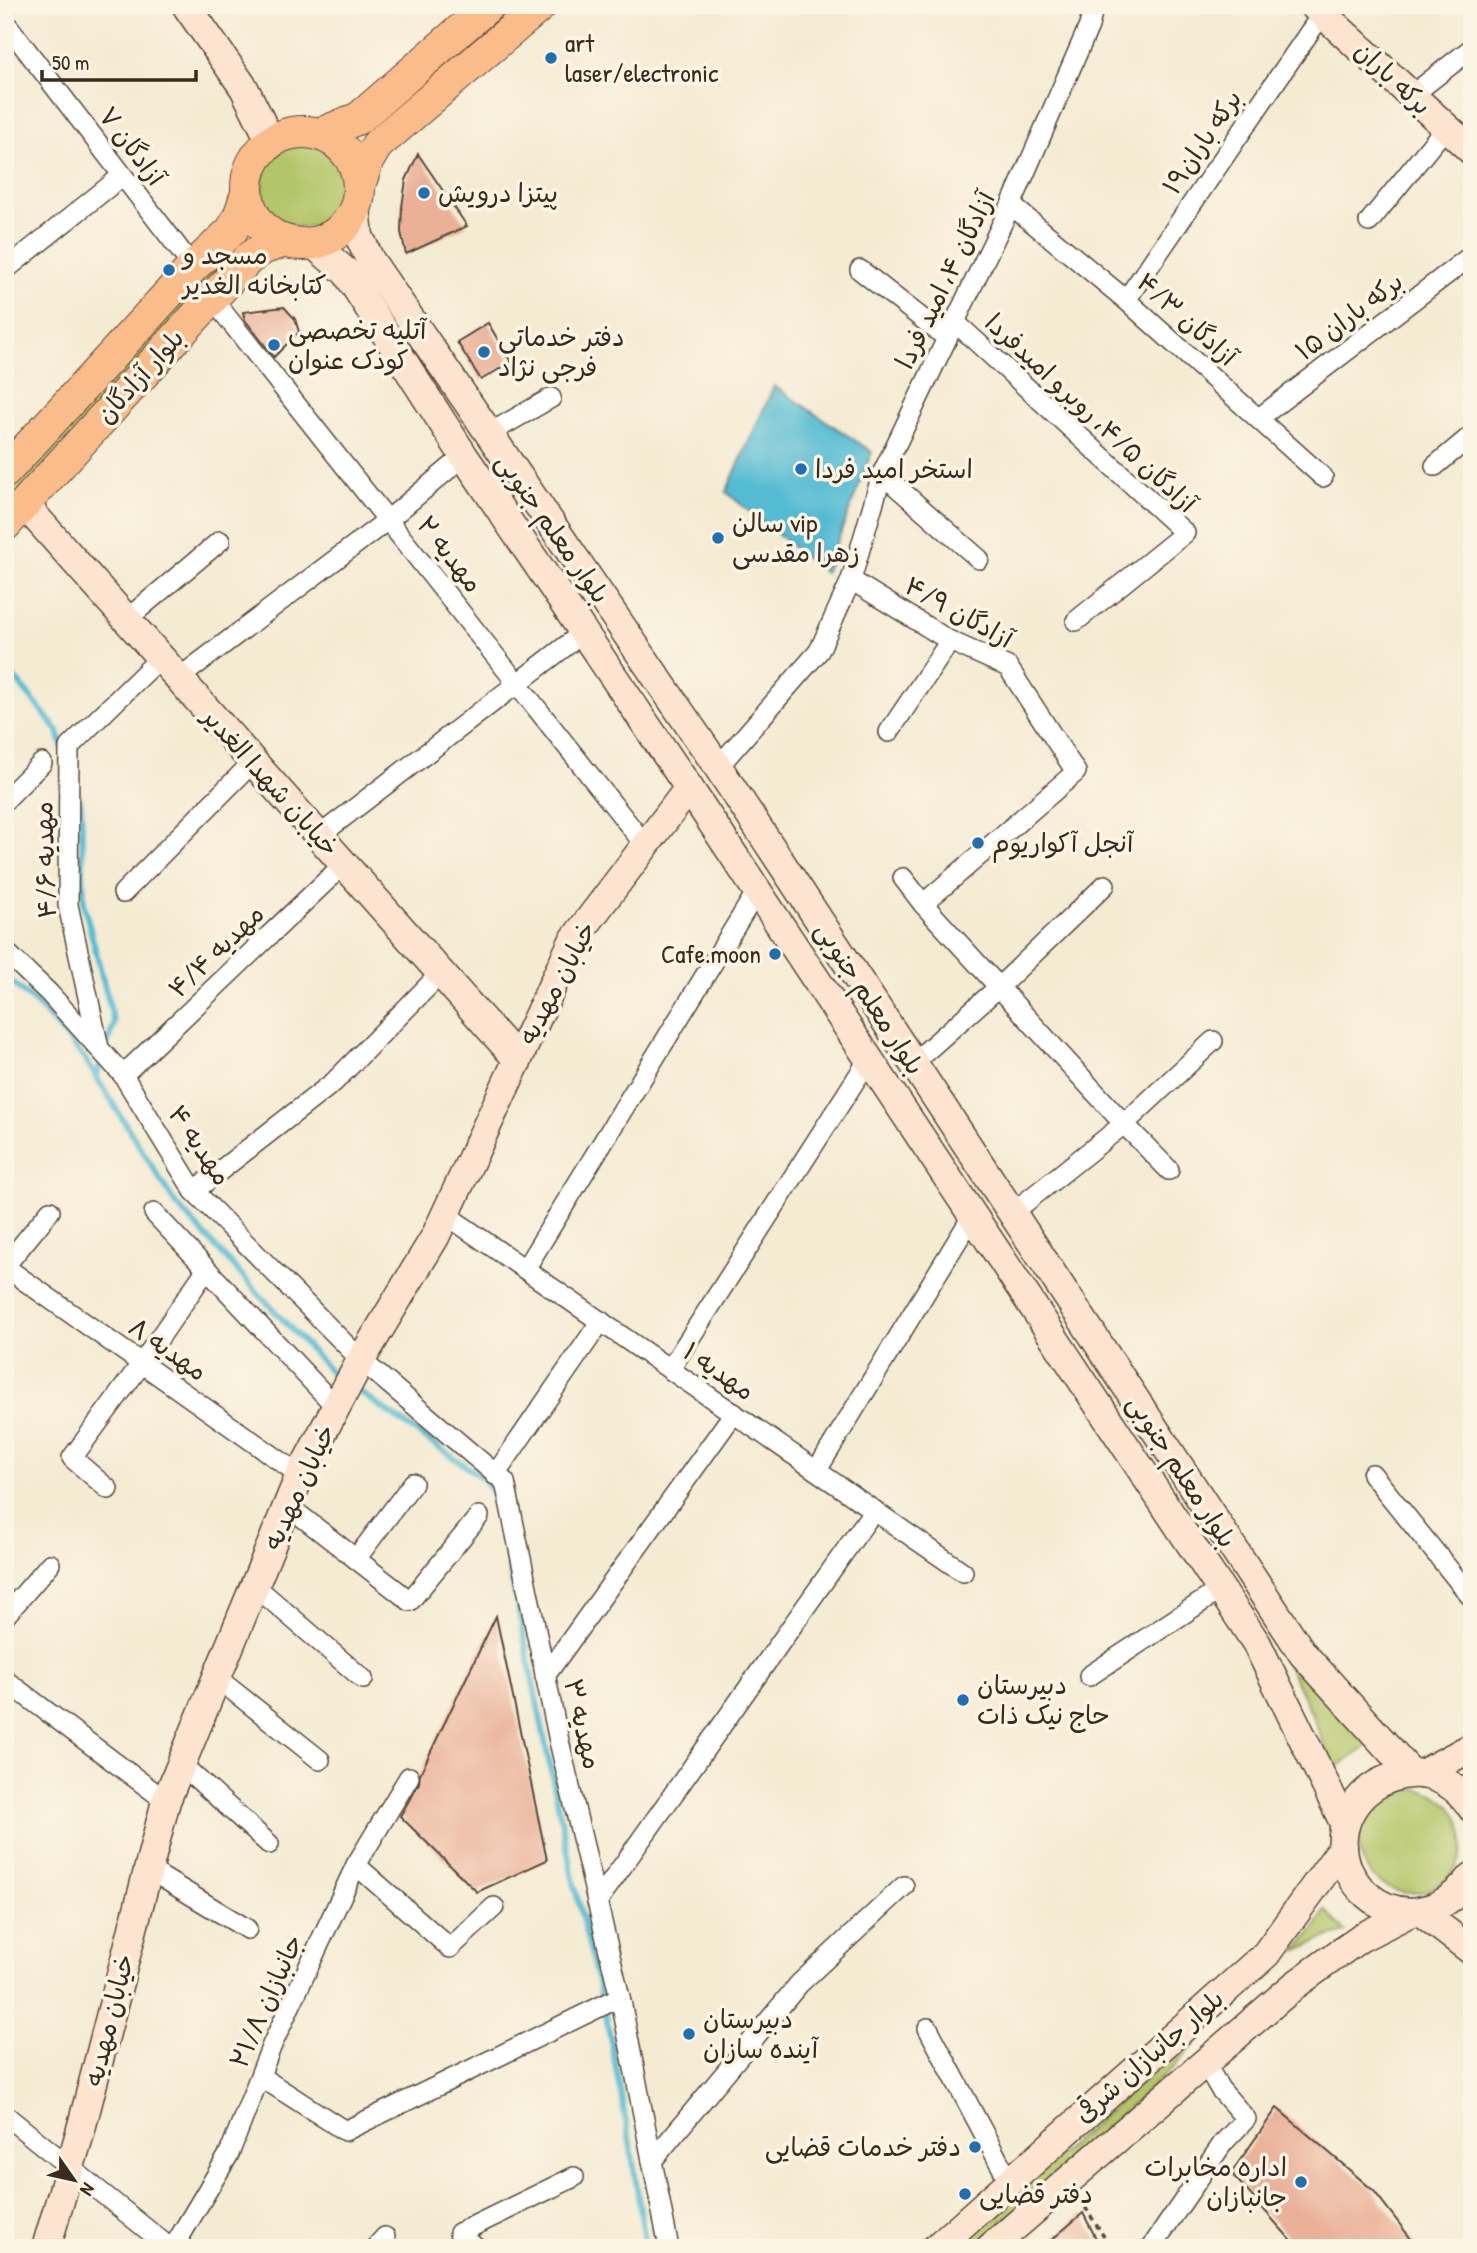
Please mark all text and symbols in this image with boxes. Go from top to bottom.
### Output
place label: art laser/electronic [565,25,718,90]
street label: برکه باران [1347,33,1440,122]
scale bar [42,38,196,82]
text: 50 m [52,48,89,77]
marker: art laser/electronic [543,50,559,66]
street label: برکه باران۱۹ [1154,82,1249,201]
street label: آزادگان ۷ [91,99,175,194]
place label: پیتزا درویش [438,175,558,210]
street label: آزادگان ۴، امید فردا [886,184,1003,374]
marker: پیتزا درویش [416,185,432,201]
place label: مسجد و کتابخانه الغدیر [181,237,327,302]
marker: مسجد و کتابخانه الغدیر [161,262,177,278]
street label: برکه باران ۱۵ [1287,263,1410,368]
street label: آزادگان ۴/۳ [1129,264,1246,374]
street label: آزادگان ۴/۵، روبرو امیدفردا [978,305,1206,521]
place label: آتلیه تخصصی کودک عنوان [288,312,428,377]
place label: دفتر خدماتی فرجی نژاد [498,319,625,384]
street label: بلوار آزادگان [88,321,192,431]
marker: آتلیه تخصصی کودک عنوان [266,337,282,353]
marker: دفتر خدماتی فرجی نژاد [476,344,492,360]
street label: بلوار معلم جنوبی [486,445,618,612]
place label: استخر امید فردا [815,451,973,486]
marker: استخر امید فردا [793,461,809,477]
place label: سالن vip زهرا مقدسی [732,505,860,570]
street label: مهدیه ۲ [409,508,491,599]
marker: سالن vip زهرا مقدسی [710,530,726,546]
street label: آزادگان ۴/۹ [899,567,1021,657]
street label: خیابان شهدا الغدیر [194,698,348,863]
street label: مهدیه ۴/۶ [25,801,64,919]
place label: آنجل آکواریوم [992,825,1135,863]
marker: آنجل آکواریوم [970,835,986,851]
street label: مهدیه ۴/۴ [160,896,271,1005]
street label: بلوار معلم جنوبی [805,914,933,1083]
street label: خیابان مهدیه [509,915,604,1051]
place label: Cafe.moon [661,936,761,971]
marker: Cafe.moon [767,946,783,962]
street label: مهدیه ۴ [161,1098,240,1192]
street label: مهدیه ۸ [122,1309,215,1388]
street label: مهدیه ۱ [676,1333,762,1408]
street label: بلوار معلم جنوبی [1117,1387,1245,1556]
street label: خیابان مهدیه [254,1418,343,1555]
place label: دبیرستان حاج نیک ذات [977,1667,1110,1733]
street label: مهدیه ۳ [556,1675,611,1773]
marker: دبیرستان حاج نیک ذات [955,1692,971,1708]
street label: جانبازان ۲۱/۸ [220,1928,311,2073]
street label: خیابان مهدیه [75,1950,142,2090]
street label: بلوار جانبازان شرقی [1066,1981,1231,2130]
place label: دبیرستان آینده سازان [703,2001,820,2066]
marker: دبیرستان آینده سازان [681,2026,697,2042]
place label: دفتر خدمات قضایی [765,2129,961,2164]
marker: دفتر خدمات قضایی [967,2139,983,2155]
north arrow [38,2144,108,2214]
place label: اداره مخابرات جانبازان [1145,2149,1287,2214]
marker: اداره مخابرات جانبازان [1293,2174,1309,2190]
place label: دفتر قضایی [979,2176,1093,2211]
text: N [74,2178,102,2201]
marker: دفتر قضایی [957,2186,973,2202]

